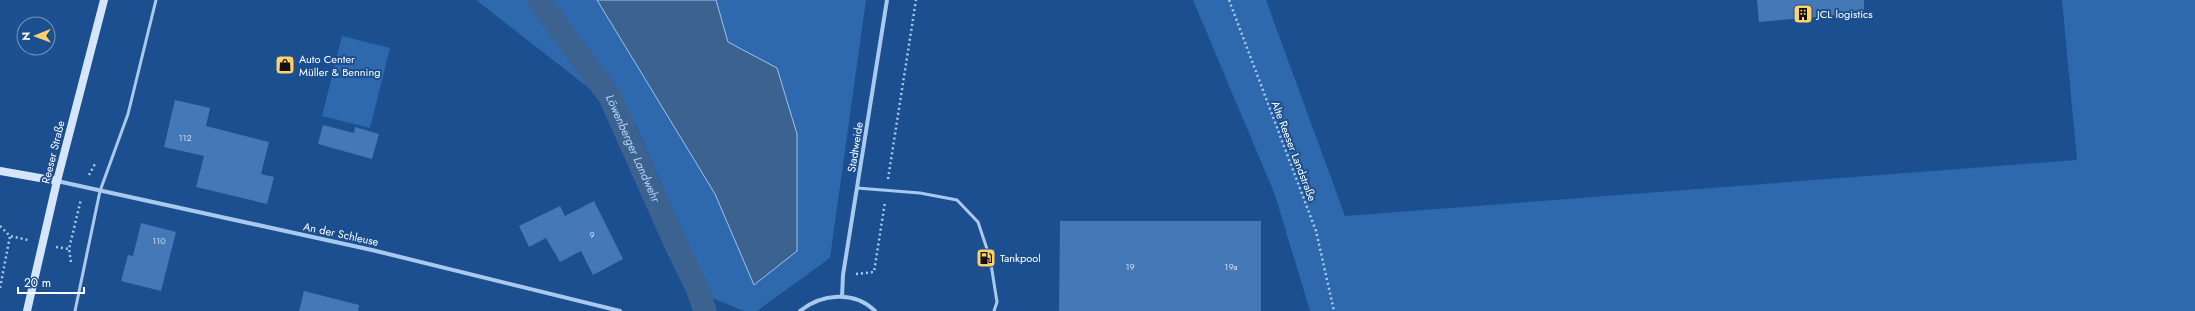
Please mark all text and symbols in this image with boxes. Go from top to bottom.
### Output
building icon: JCL logistics [1792,3,1814,25]
place label: JCL logistics [1815,6,1873,22]
north arrow [16,16,56,56]
text: N [18,32,34,41]
place label: Auto Center Müller & Benning [299,51,380,80]
shop icon: Auto Center Müller & Benning [274,54,296,76]
water label: Löwenberger Landwehr [601,91,665,206]
street label: Alte Reeser Landstraße [1267,98,1321,204]
street label: Reeser Straße [37,119,69,185]
street label: Stadtweide [843,120,867,173]
house number: 112 [178,131,192,144]
street label: An der Schleuse [302,218,380,250]
house number: 9 [589,228,595,241]
house number: 110 [152,234,166,247]
fuel station icon: Tankpool [975,247,997,269]
place label: Tankpool [1000,250,1041,266]
house number: 19 [1125,260,1135,273]
house number: 19a [1224,260,1238,273]
scale bar [18,269,84,295]
text: 20 m [24,274,51,292]

